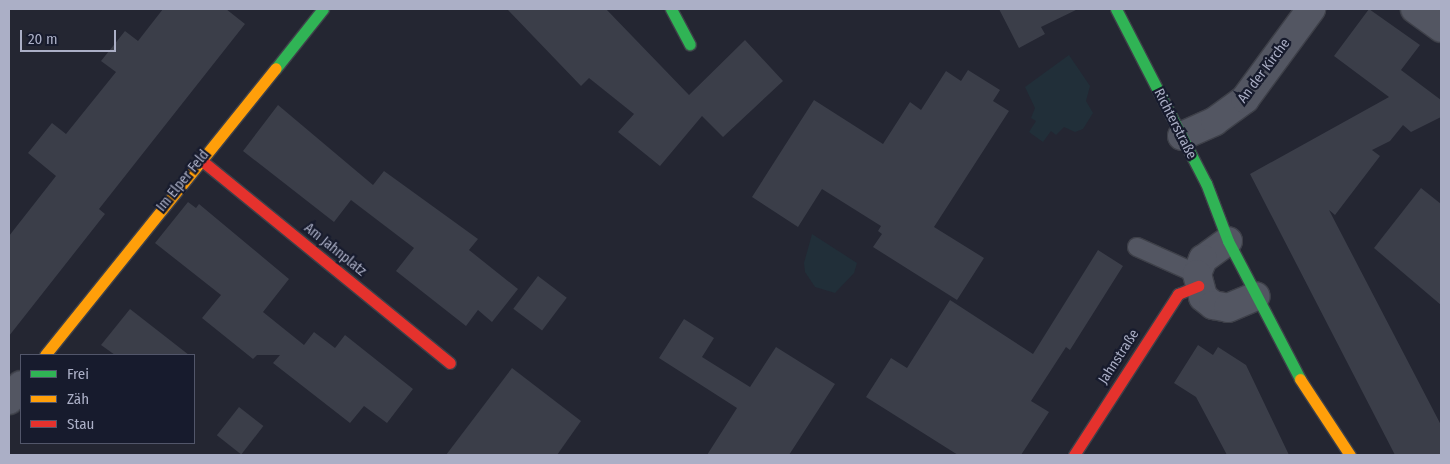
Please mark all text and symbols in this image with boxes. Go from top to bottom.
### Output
scale bar [22,20,119,52]
text: 20 m [28,30,58,48]
street label: An der Kirche [1234,35,1294,107]
street label: Richterstraße [1150,86,1200,162]
street label: Im Elper Feld [153,147,213,215]
street label: Am Jahnplatz [301,220,369,280]
street label: Jahnstraße [1095,327,1143,387]
legend [20,354,195,444]
text: Frei [67,365,89,383]
text: Zäh [67,390,89,408]
text: Stau [67,415,94,433]

